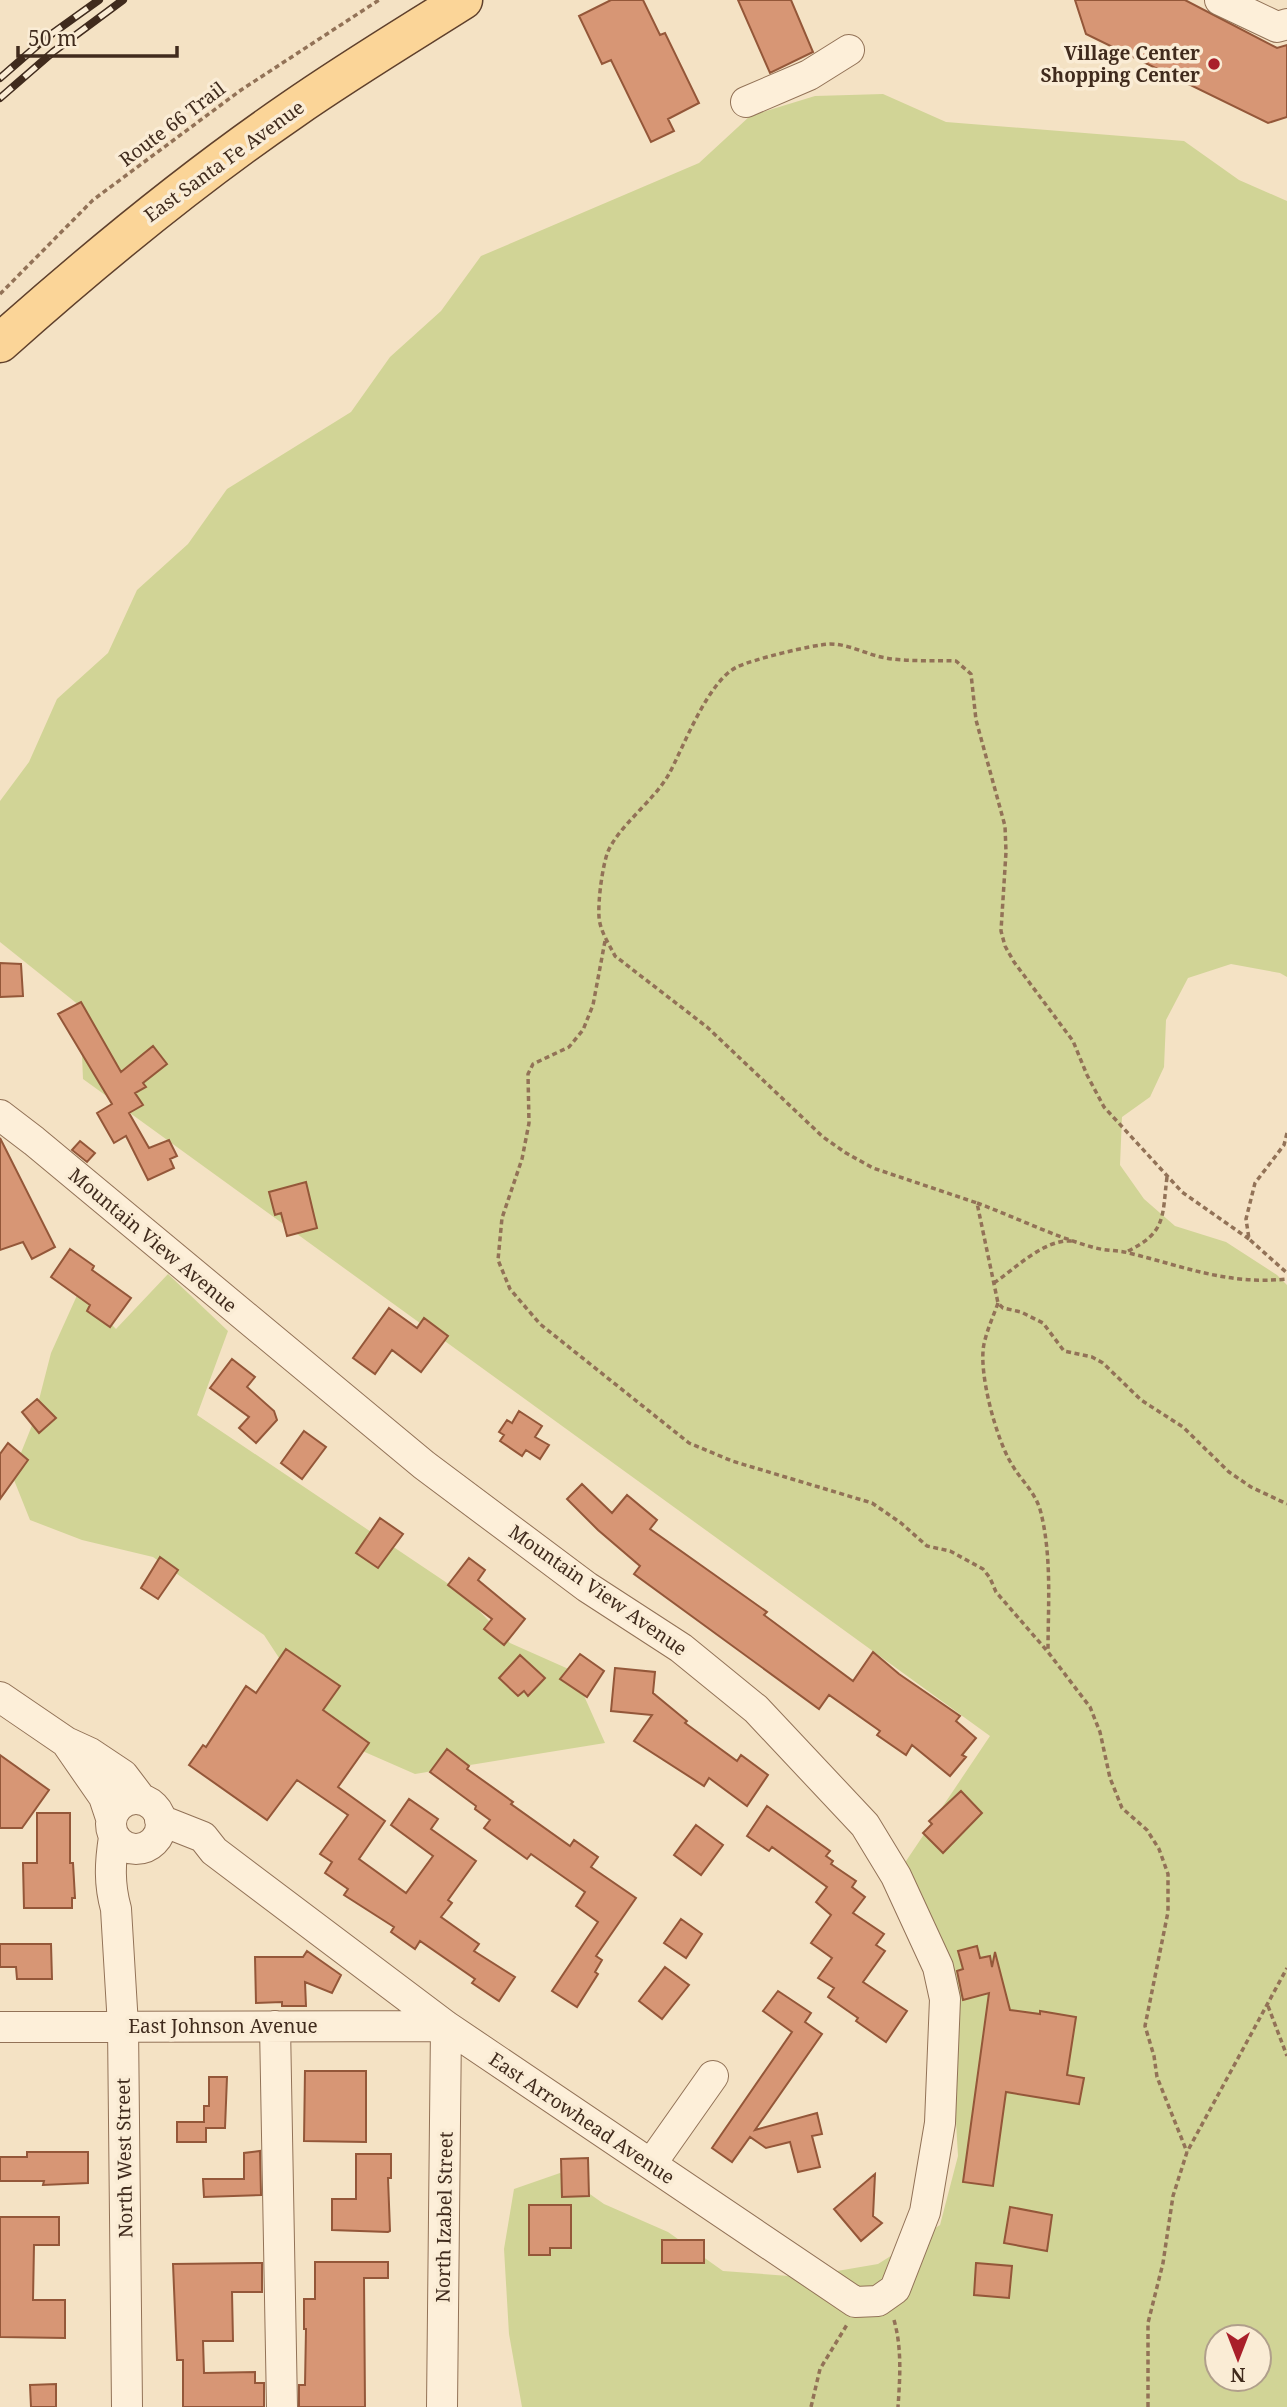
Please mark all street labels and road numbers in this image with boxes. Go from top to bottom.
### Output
street label: Route 66 Trail [114,76,230,172]
street label: East Santa Fe Avenue [139,94,309,228]
street label: Mountain View Avenue [63,1162,243,1318]
street label: Mountain View Avenue [504,1519,692,1661]
street label: East Johnson Avenue [128,2013,318,2039]
street label: East Arrowhead Avenue [484,2046,680,2190]
street label: North West Street [110,2077,138,2238]
street label: North Izabel Street [430,2131,458,2303]

